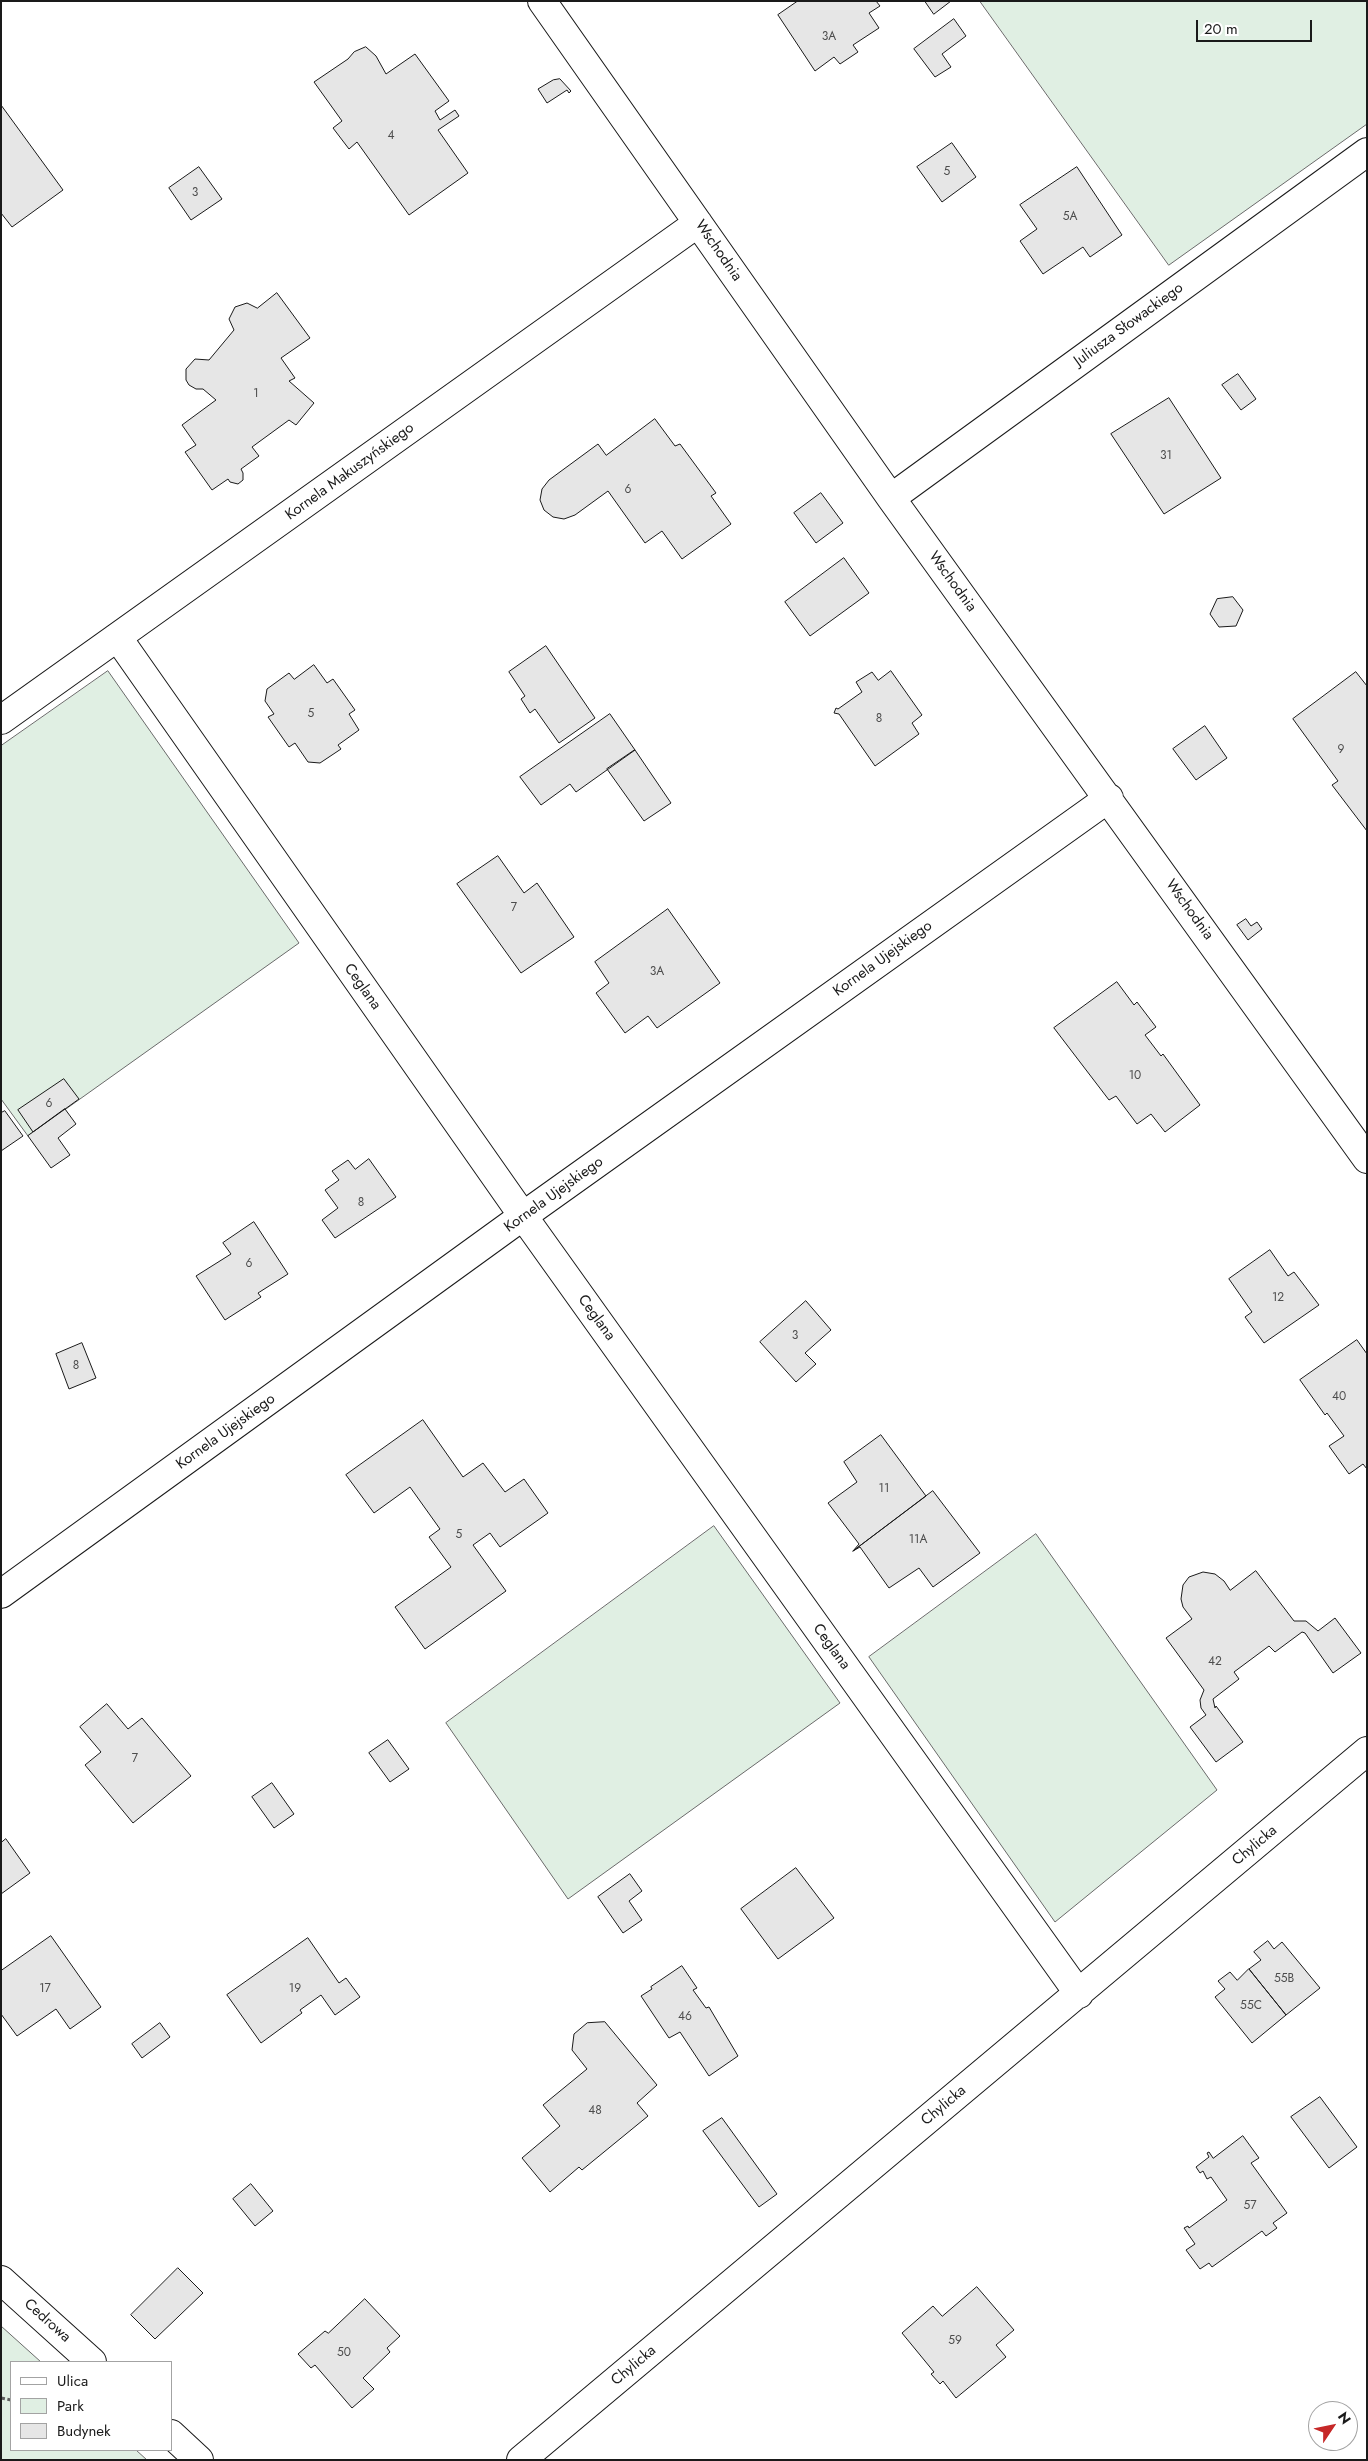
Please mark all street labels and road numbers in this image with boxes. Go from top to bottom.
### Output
street label: Wschodnia [691,217,745,285]
street label: Juliusza Słowackiego [1071,279,1187,371]
street label: Kornela Makuszyńskiego [282,419,418,525]
street label: Wschodnia [924,548,980,616]
street label: Wschodnia [1161,876,1217,944]
street label: Kornela Ujejskiego [830,917,936,1001]
street label: Ceglana [340,960,384,1014]
street label: Kornela Ujejskiego [501,1153,607,1237]
street label: Ceglana [573,1292,619,1344]
street label: Kornela Ujejskiego [173,1390,279,1474]
street label: Ceglana [808,1621,854,1673]
street label: Chylicka [1229,1822,1281,1870]
street label: Chylicka [918,2082,970,2130]
street label: Cedrowa [20,2295,74,2347]
street label: Chylicka [608,2342,660,2390]

